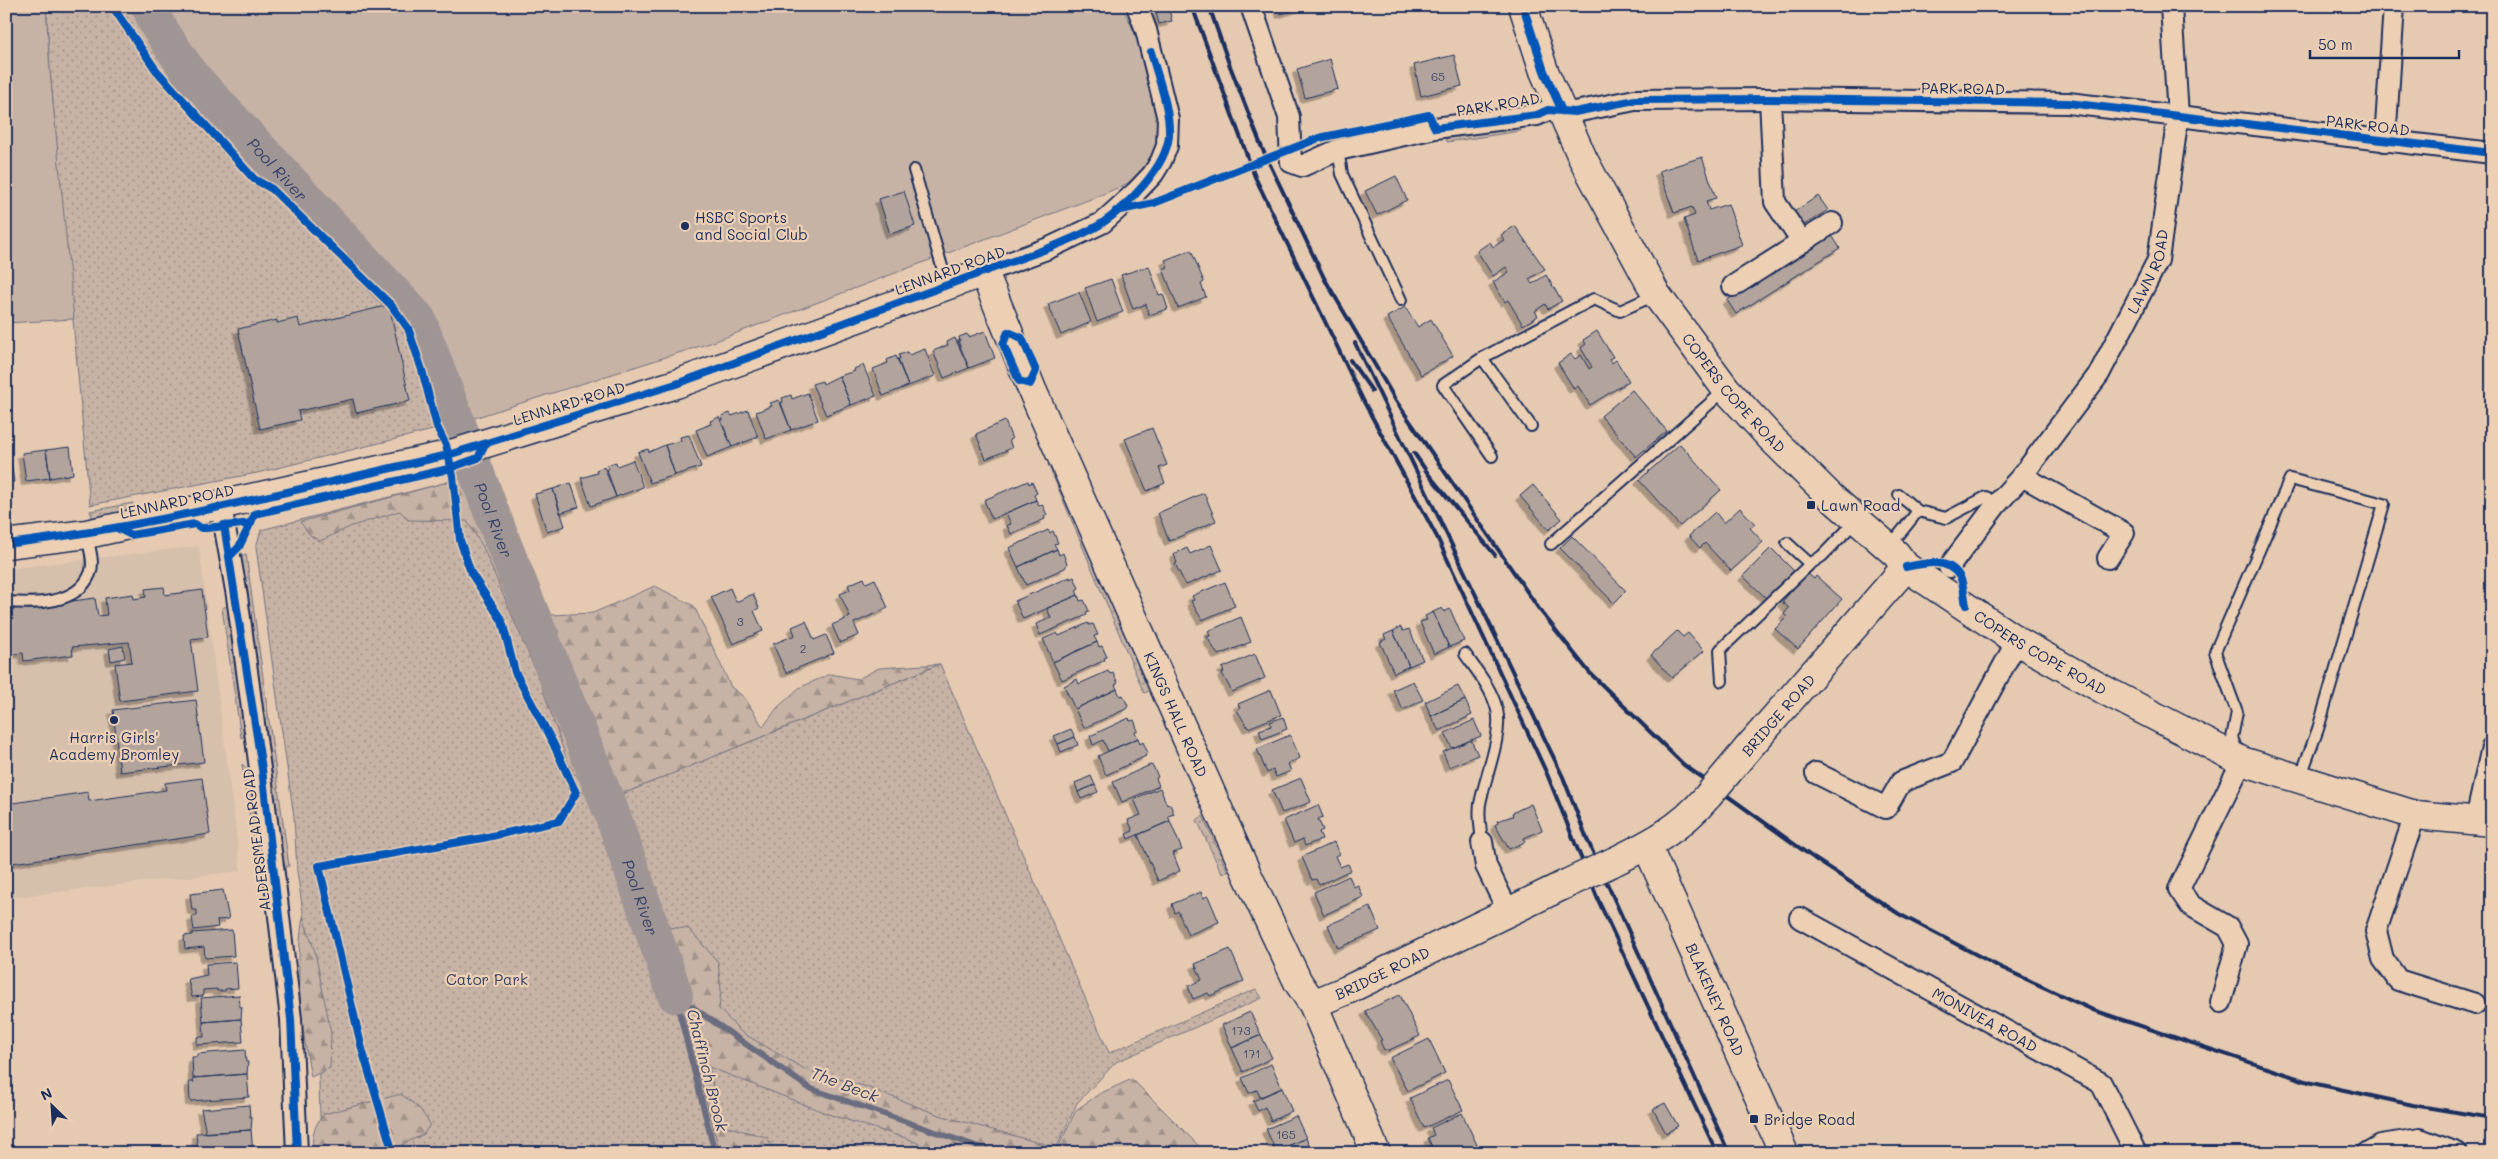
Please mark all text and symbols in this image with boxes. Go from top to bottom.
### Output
scale bar [2310,28,2459,60]
text: 50 m [2318,34,2353,54]
house number: 65 [1431,68,1445,84]
street label: PARK ROAD [1921,77,2005,99]
street label: PARK ROAD [1455,88,1541,120]
street label: PARK ROAD [2325,110,2411,140]
water label: Pool River [243,132,313,205]
place label: HSBC Sports and Social Club [695,207,808,244]
marker: HSBC Sports and Social Club [679,220,691,232]
street label: LAWN ROAD [2122,228,2172,317]
street label: LENNARD ROAD [892,241,1008,299]
street label: COPERS COPE ROAD [1678,329,1790,457]
street label: LENNARD ROAD [511,376,627,430]
street label: LENNARD ROAD [118,479,236,523]
water label: Pool River [470,479,518,561]
place label: Lawn Road [1821,495,1900,515]
marker: Lawn Road [1805,499,1817,511]
street label: COPERS COPE ROAD [1970,605,2110,699]
house number: 3 [736,613,744,629]
house number: 2 [800,640,806,656]
street label: KINGS HALL ROAD [1140,649,1213,780]
street label: BRIDGE ROAD [1737,670,1819,760]
marker: Harris Girls' Academy Bromley [108,714,120,726]
place label: Harris Girls' Academy Bromley [49,727,179,764]
street label: ALDERSMEAD ROAD [237,768,275,912]
water label: Pool River [618,856,664,938]
street label: BLAKENEY ROAD [1681,940,1749,1059]
street label: BRIDGE ROAD [1332,942,1433,1004]
park label: Cator Park [446,969,528,989]
street label: MONIVEA ROAD [1929,982,2041,1056]
water label: Chaffinch Brook [683,1007,734,1134]
house number: 173 [1231,1022,1251,1038]
house number: 171 [1243,1045,1261,1061]
water label: The Beck [808,1062,882,1107]
north arrow [28,1082,78,1132]
text: N [37,1083,55,1105]
place label: Bridge Road [1764,1109,1855,1129]
marker: Bridge Road [1748,1113,1760,1125]
house number: 165 [1276,1126,1296,1142]

